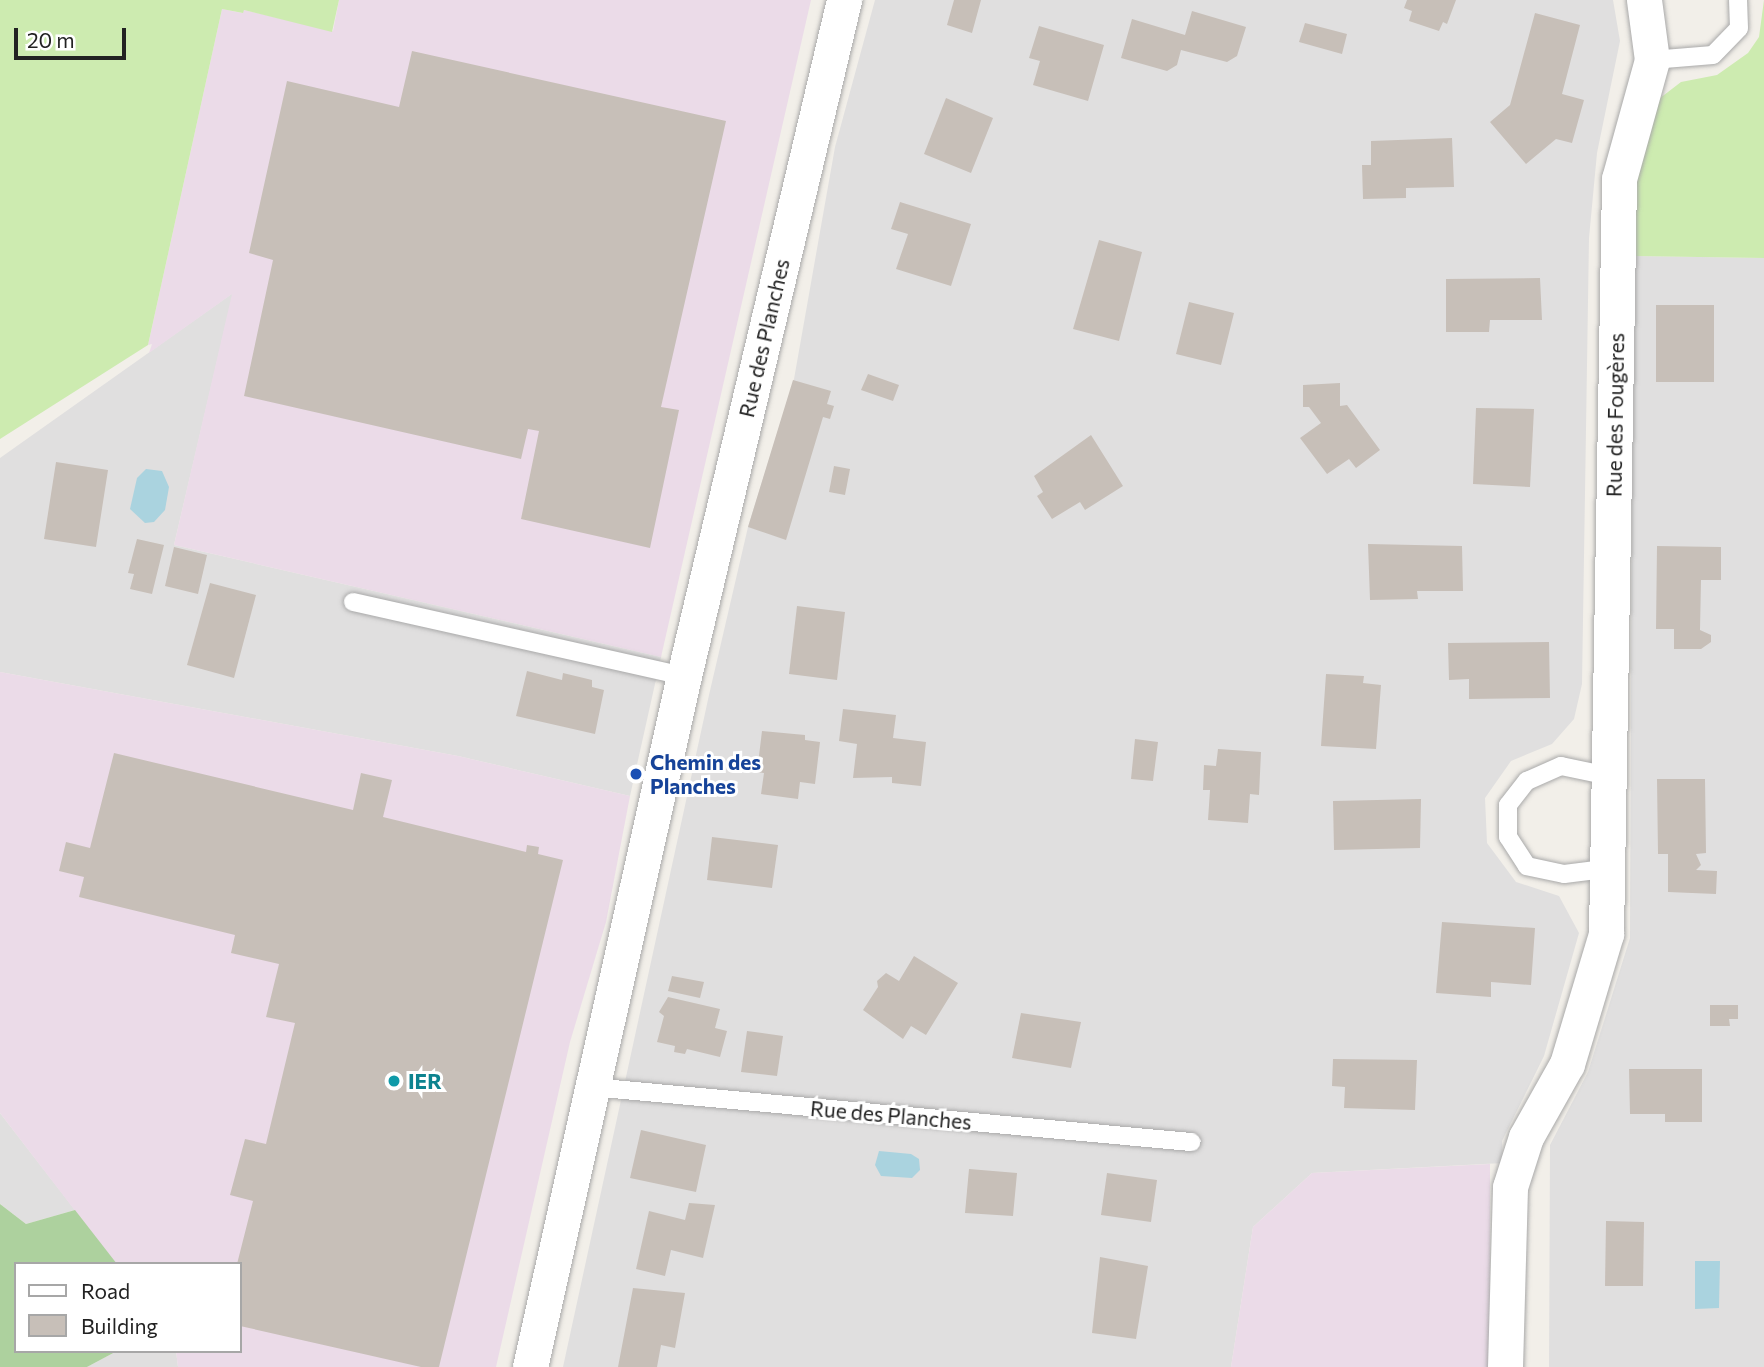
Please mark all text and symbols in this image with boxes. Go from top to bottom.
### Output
scale bar [18,14,130,58]
text: 20 m [27,27,75,52]
street label: Rue des Planches [733,256,795,420]
street label: Rue des Fougères [1601,333,1629,497]
place label: Chemin des Planches [650,749,761,799]
marker: Chemin des Planches [628,766,644,782]
place label: IER [408,1068,442,1094]
marker: IER [386,1073,402,1089]
street label: Rue des Planches [809,1095,973,1135]
legend [14,1262,242,1353]
text: Road [81,1278,130,1303]
text: Building [81,1313,158,1338]

